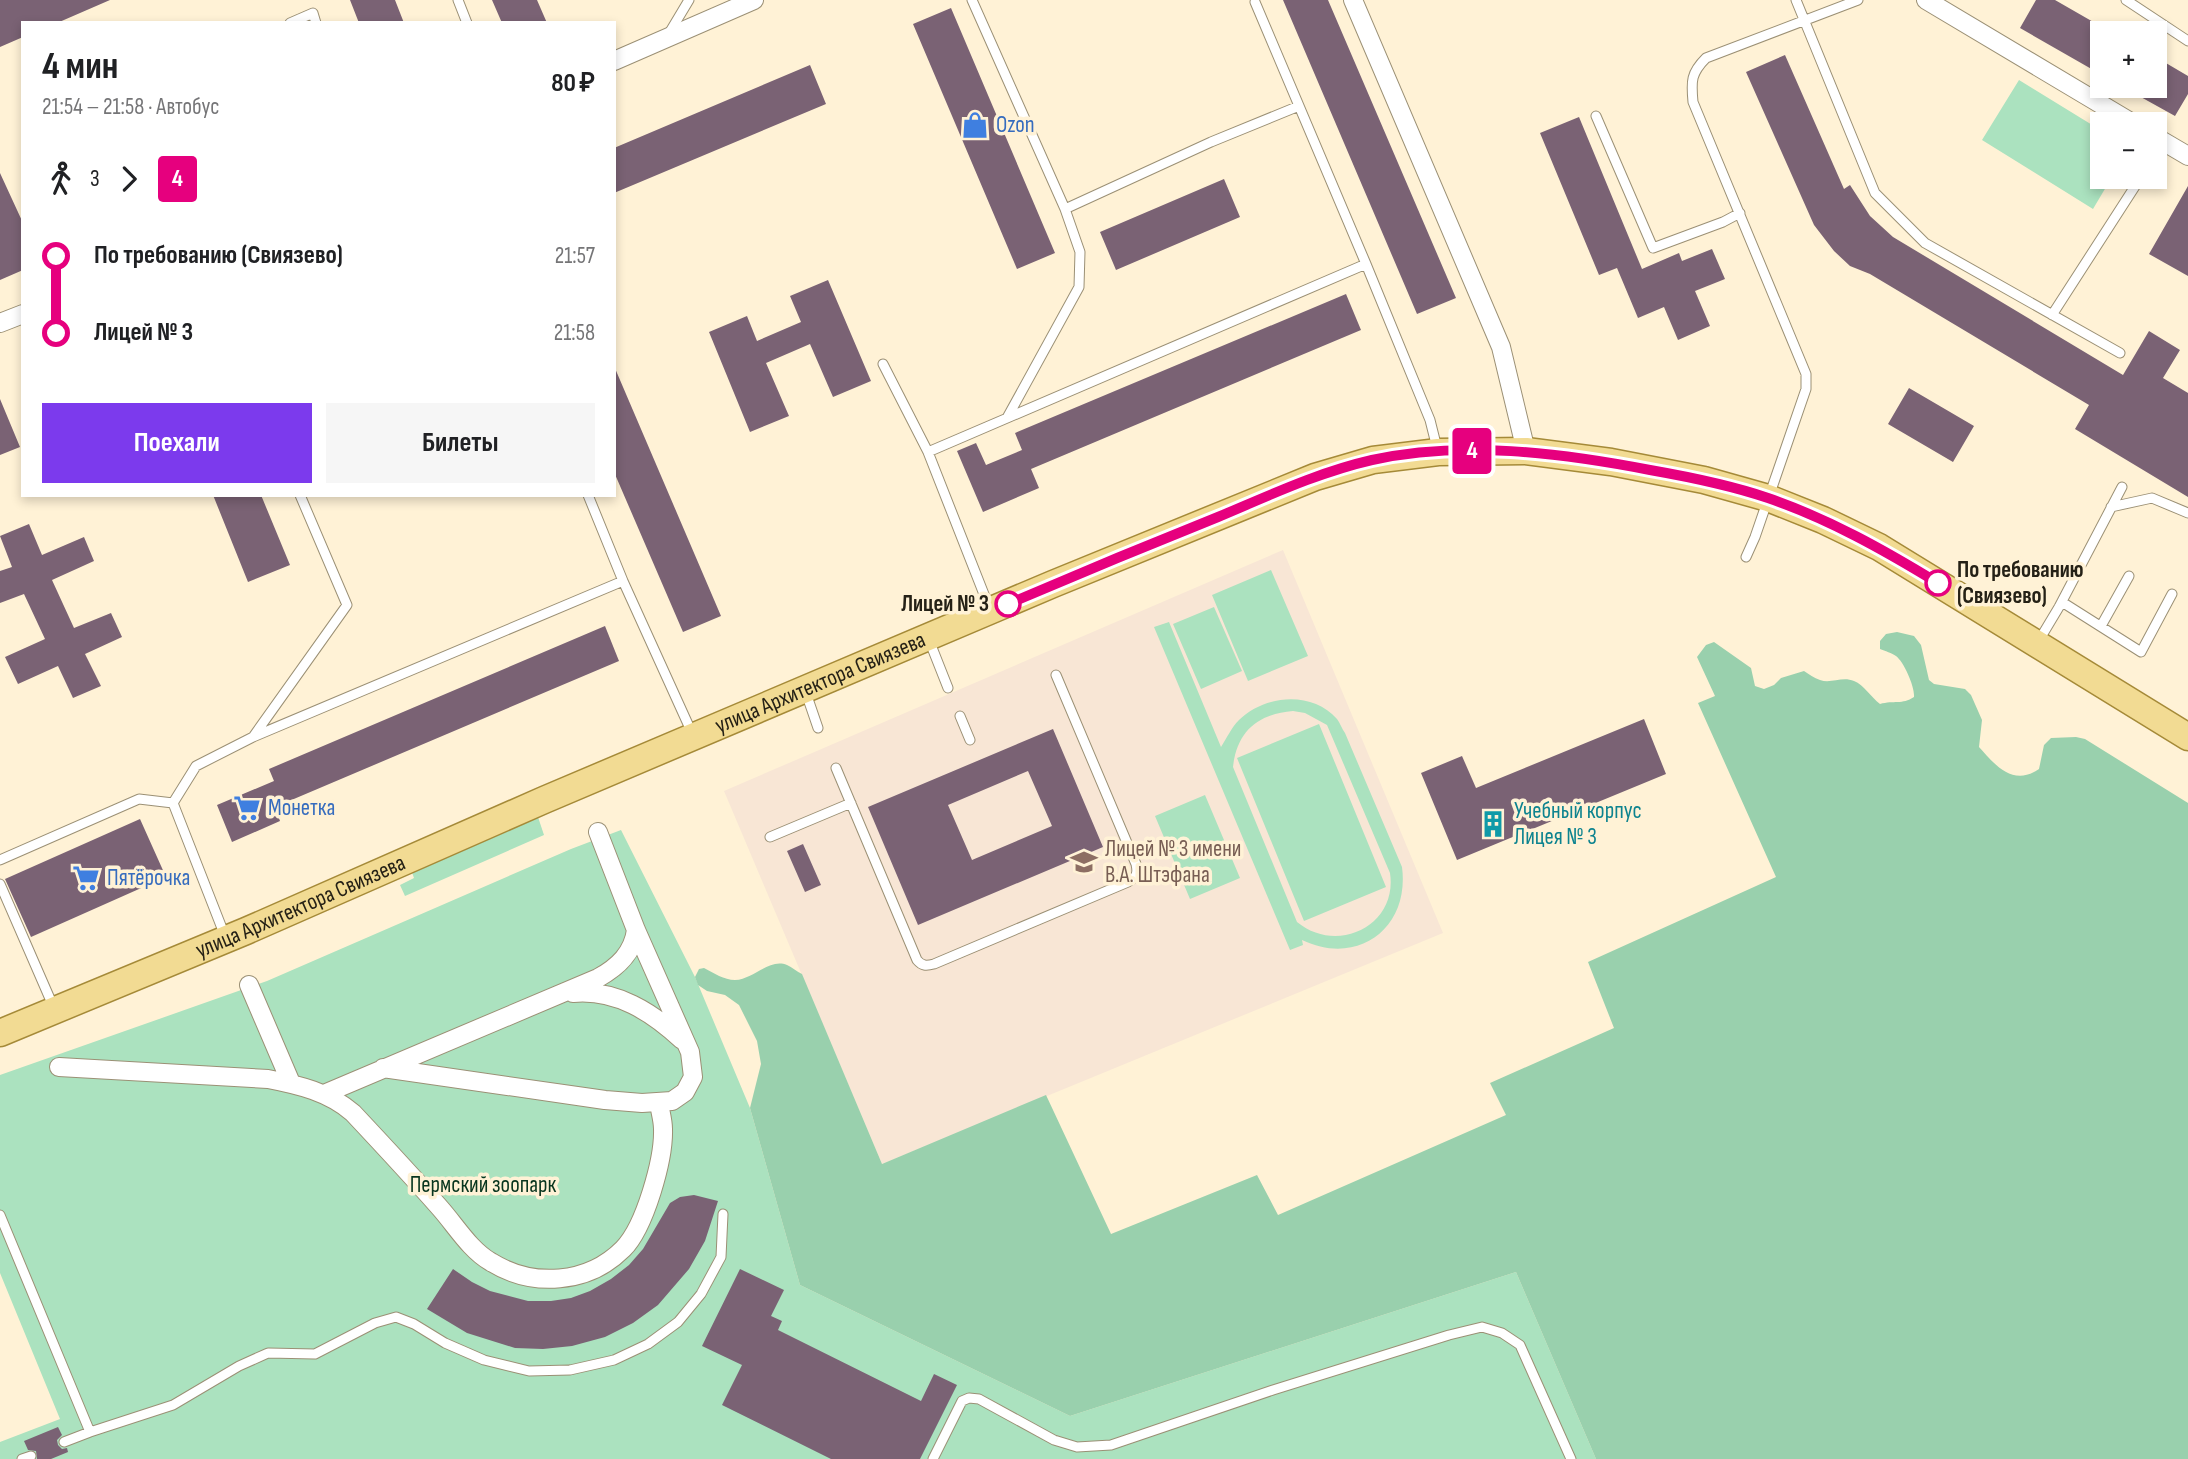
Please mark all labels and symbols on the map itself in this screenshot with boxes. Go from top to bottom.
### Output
shop icon: Ozon [960,110,990,140]
place label: Ozon [996,111,1035,139]
line badge: 4 [1449,428,1495,474]
place label: По требованию (Свиязево) [1957,556,2084,610]
marker: По требованию (Свиязево) [1925,570,1951,596]
place label: Лицей № 3 [901,590,989,618]
marker: Лицей № 3 [995,591,1021,617]
street label: улица Архитектора Свиязева [711,626,930,740]
supermarket icon: Монетка [232,793,262,823]
place label: Монетка [268,794,335,822]
place label: Учебный корпус Лицея № 3 [1514,797,1642,851]
building icon: Учебный корпус Лицея № 3 [1478,809,1508,839]
place label: Лицей № 3 имени В.А. Штэфана [1105,835,1241,889]
school or university icon: Лицей № 3 имени В.А. Штэфана [1069,847,1099,877]
street label: улица Архитектора Свиязева [191,849,410,964]
supermarket icon: Пятёрочка [71,863,101,893]
place label: Пятёрочка [107,864,190,892]
park label: Пермский зоопарк [410,1171,557,1199]

